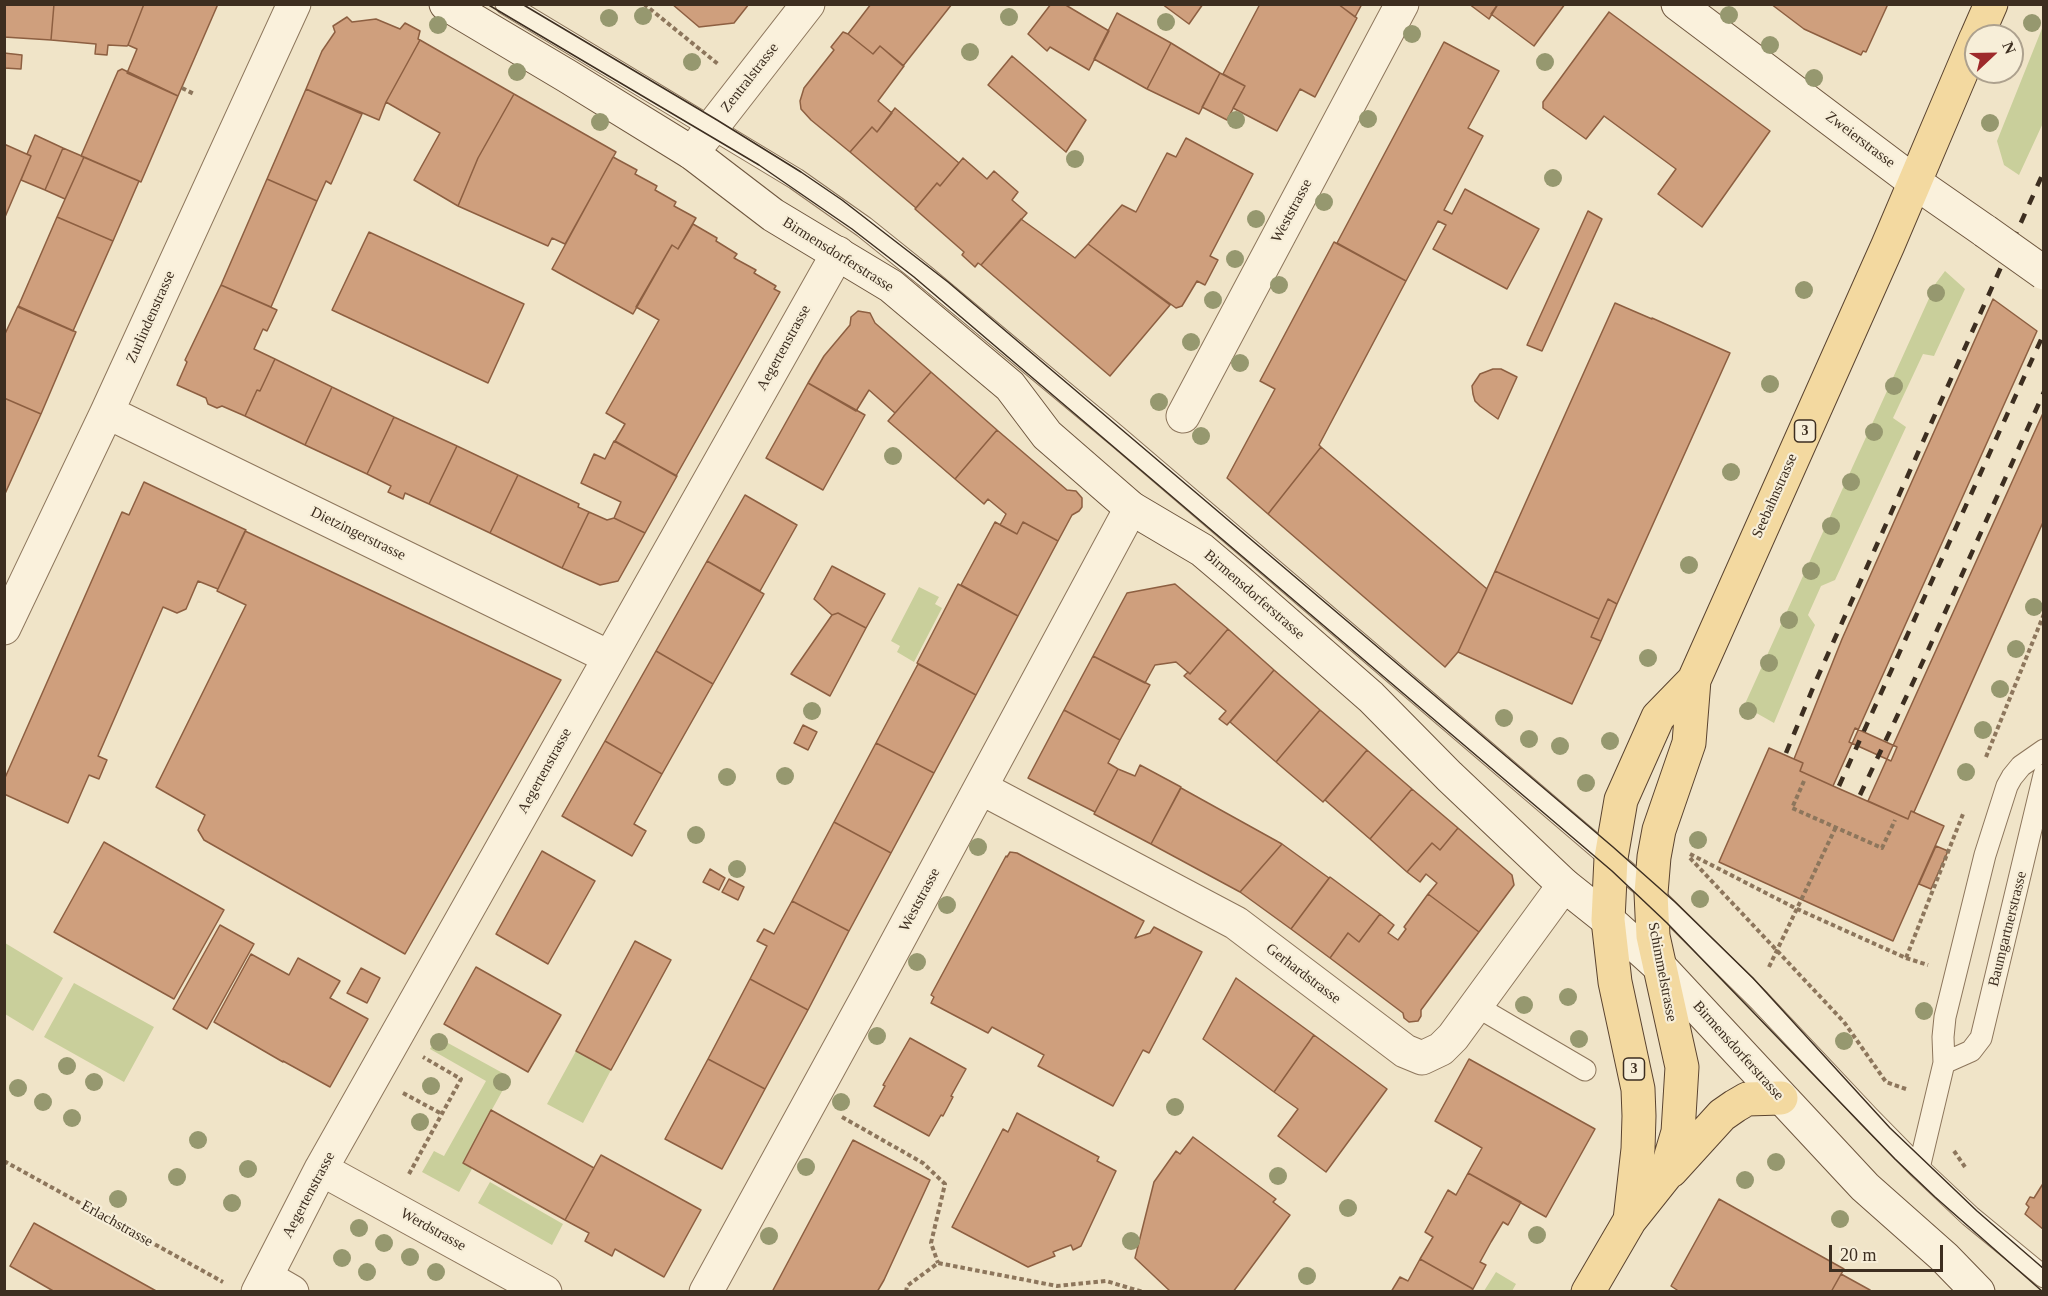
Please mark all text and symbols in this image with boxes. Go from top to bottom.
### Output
north arrow [1964,24,2024,84]
text: N [1999,39,2019,56]
street label: Zentralstrasse [717,40,783,116]
street label: Zweierstrasse [1822,108,1898,172]
street label: Weststrasse [1268,176,1316,246]
street label: Birmensdorferstrasse [779,214,897,296]
street label: Zurlindenstrasse [123,268,179,366]
street label: Aegertenstrasse [753,302,815,394]
road number: 3 [1794,420,1816,442]
street label: Seebahnstrasse [1748,451,1802,541]
street label: Dietzingerstrasse [308,503,408,565]
street label: Birmensdorferstrasse [1200,546,1308,644]
street label: Aegertenstrasse [514,725,576,817]
street label: Weststrasse [896,865,944,935]
street label: Baumgartnerstrasse [1985,869,2031,989]
street label: Schimmelstrasse [1644,921,1680,1023]
street label: Gerhardstrasse [1262,940,1344,1008]
street label: Birmensdorferstrasse [1689,998,1787,1104]
road number: 3 [1624,1058,1644,1080]
street label: Aegertenstrasse [279,1149,339,1241]
street label: Erlachstrasse [78,1197,156,1251]
street label: Werdstrasse [397,1205,469,1255]
scale bar [1832,1233,1946,1271]
text: 20 m [1840,1245,1877,1265]

